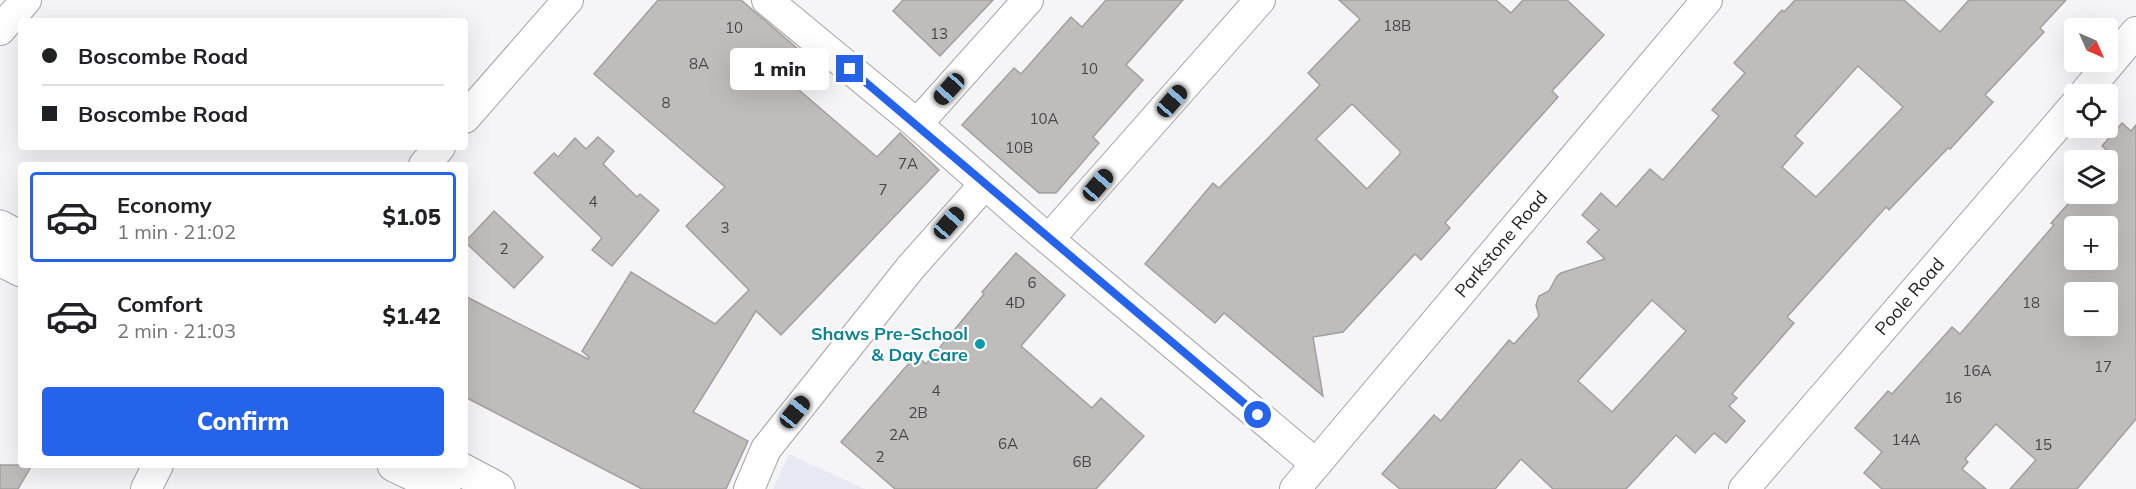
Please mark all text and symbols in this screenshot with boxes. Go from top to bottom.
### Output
house number: 18B [1383,16,1411,35]
house number: 10 [725,18,743,37]
north arrow [2064,18,2118,72]
map controls [2064,18,2118,336]
house number: 13 [930,24,948,43]
text: Boscombe Road [78,42,248,70]
callout: 1 min [730,48,829,90]
house number: 8A [689,54,709,73]
route end [836,55,863,82]
text: 1 min [753,56,806,81]
house number: 10 [1080,59,1098,78]
car [930,70,968,108]
car [1153,82,1191,120]
button: locate [2064,84,2118,138]
house number: 8 [661,93,671,112]
text: Boscombe Road [78,100,248,128]
house number: 10A [1029,109,1059,128]
house number: 10B [1005,138,1033,157]
button: layers [2064,150,2118,204]
house number: 7A [898,154,918,173]
car [1079,166,1117,204]
house number: 7 [878,180,888,199]
street label: Parkstone Road [1449,186,1552,302]
icon: car [45,190,99,244]
text: Economy [117,191,212,219]
house number: 4 [588,192,598,211]
text: $1.05 [382,203,441,231]
car [930,204,968,242]
button: + [2064,216,2118,270]
house number: 3 [720,218,730,237]
text: 1 min · 21:02 [117,219,236,244]
house number: 2 [499,239,509,258]
street label: Poole Road [1870,253,1949,340]
house number: 6 [1027,273,1037,292]
button: − [2064,282,2118,336]
icon: car [45,289,99,343]
text: Comfort [117,290,203,318]
house number: 4D [1005,293,1025,312]
house number: 18 [2022,293,2040,312]
text: $1.42 [382,302,441,330]
text: 2 min · 21:03 [117,318,236,343]
place label: Shaws Pre-School & Day Care [811,322,968,366]
marker: Shaws Pre-School & Day Care [973,337,987,351]
house number: 17 [2094,357,2112,376]
house number: 16A [1962,361,1992,380]
house number: 4 [931,381,941,400]
button: Confirm [42,387,444,456]
house number: 16 [1944,388,1962,407]
car [777,392,813,432]
route start [1244,401,1271,428]
house number: 2B [908,403,928,422]
house number: 2A [889,425,909,444]
house number: 14A [1891,430,1921,449]
house number: 6A [998,434,1018,453]
house number: 15 [2034,435,2052,454]
house number: 2 [875,447,885,466]
house number: 6B [1072,452,1092,471]

